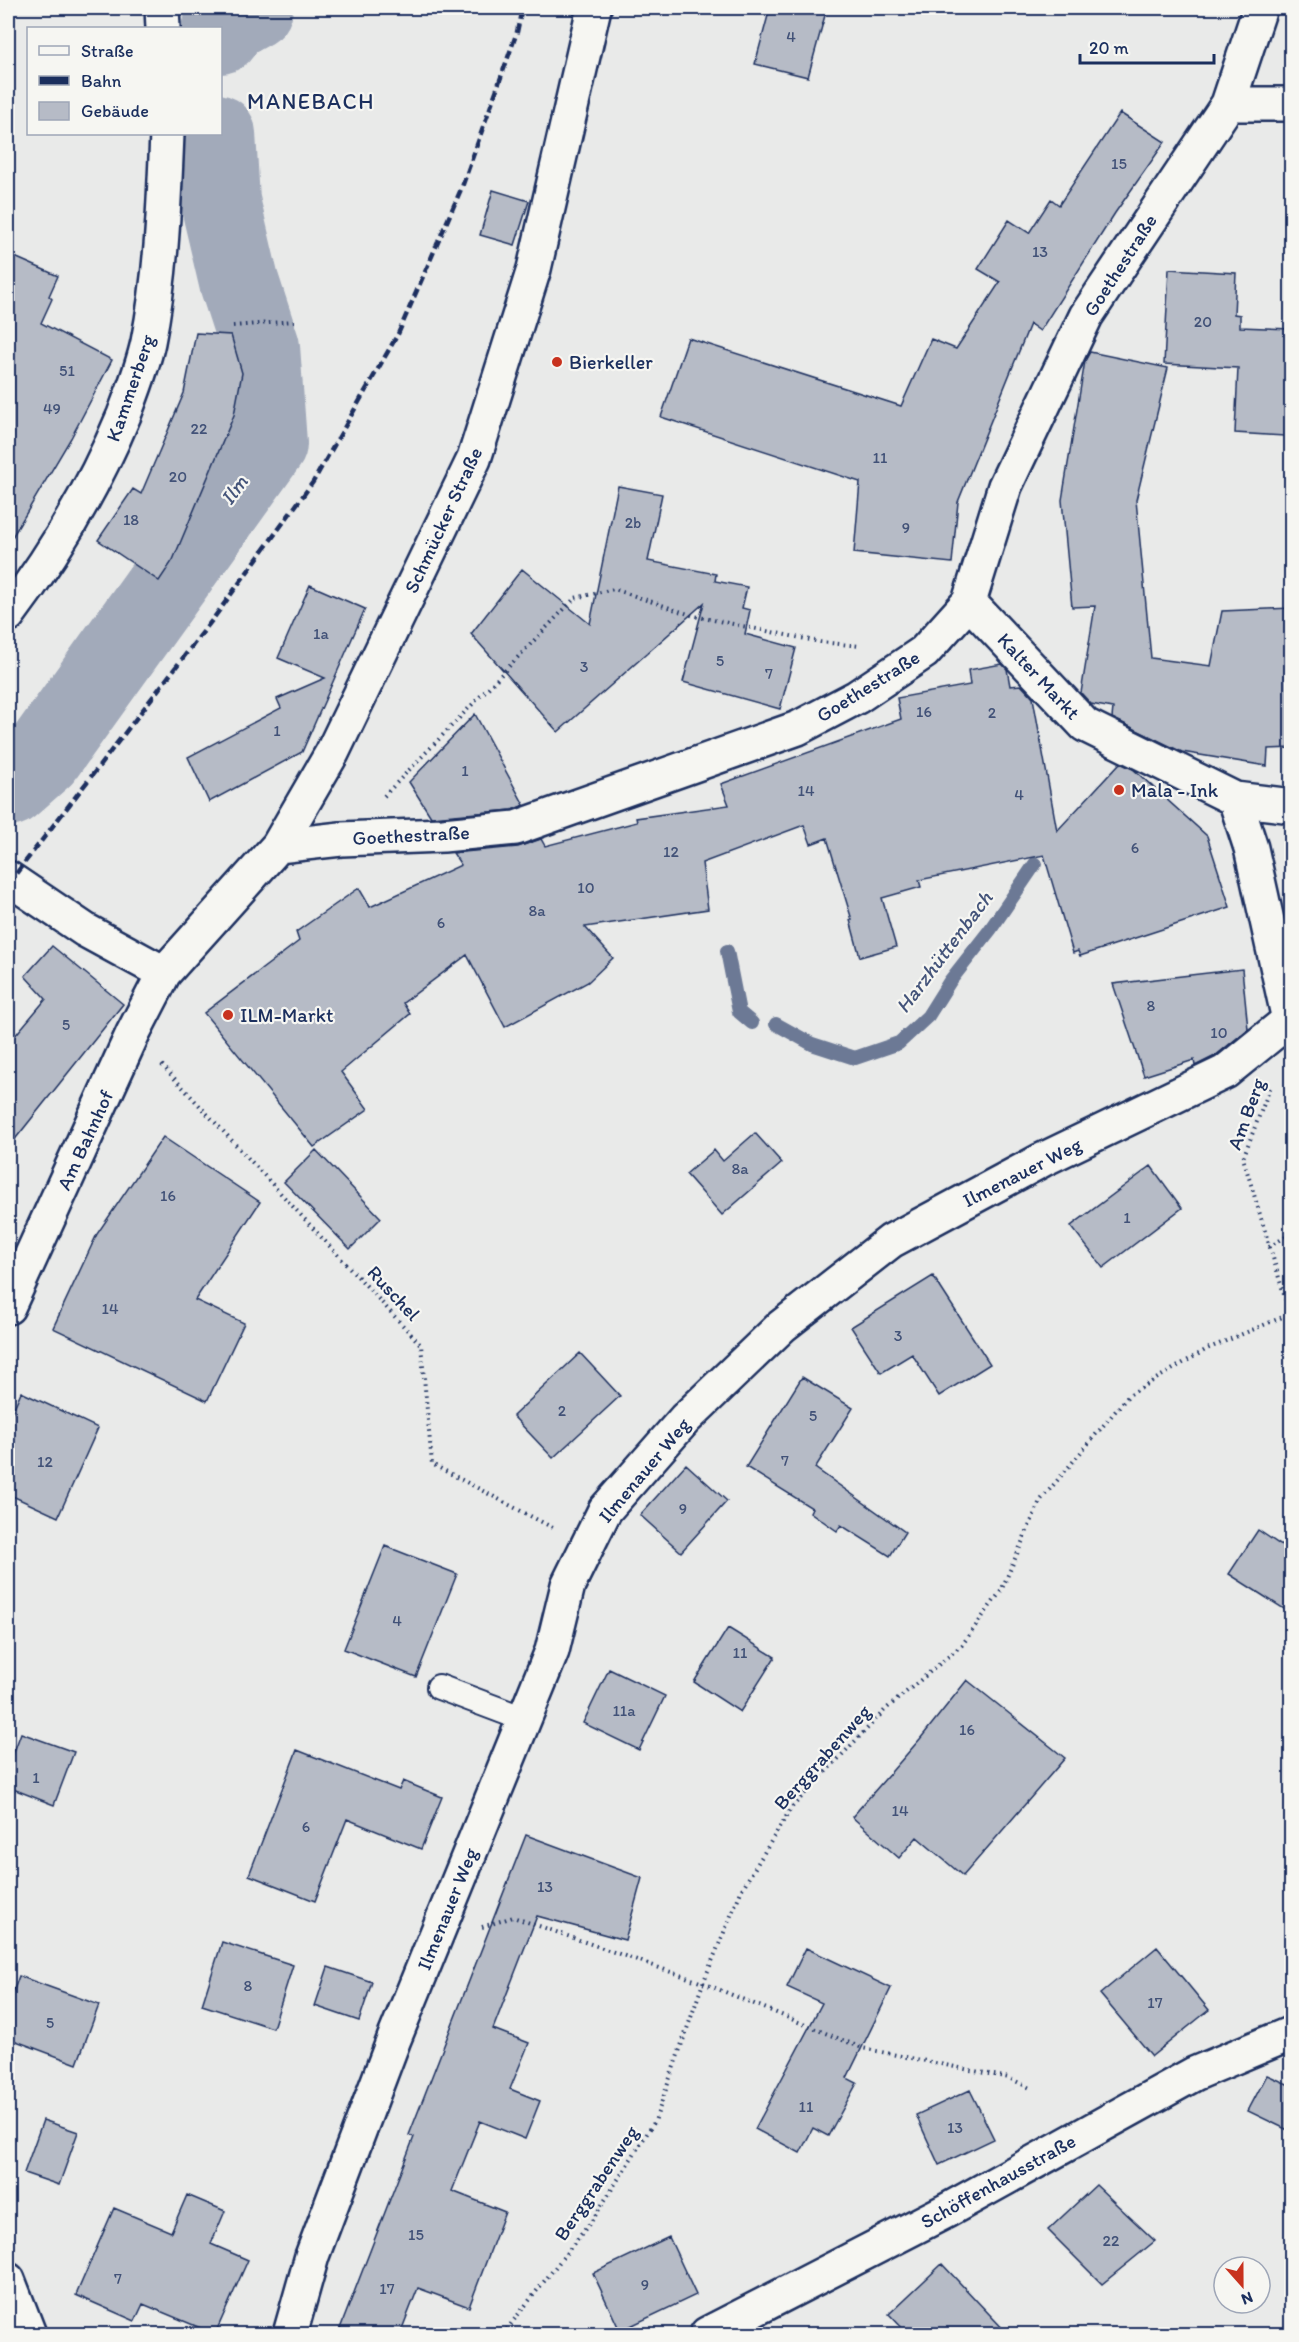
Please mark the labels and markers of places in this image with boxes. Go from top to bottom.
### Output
place label: Bierkeller [569,350,653,374]
marker: Bierkeller [550,355,564,369]
place label: Mala - Ink [1131,778,1219,802]
marker: Mala - Ink [1112,783,1126,797]
place label: ILM-Markt [240,1003,333,1027]
marker: ILM-Markt [221,1008,235,1022]

